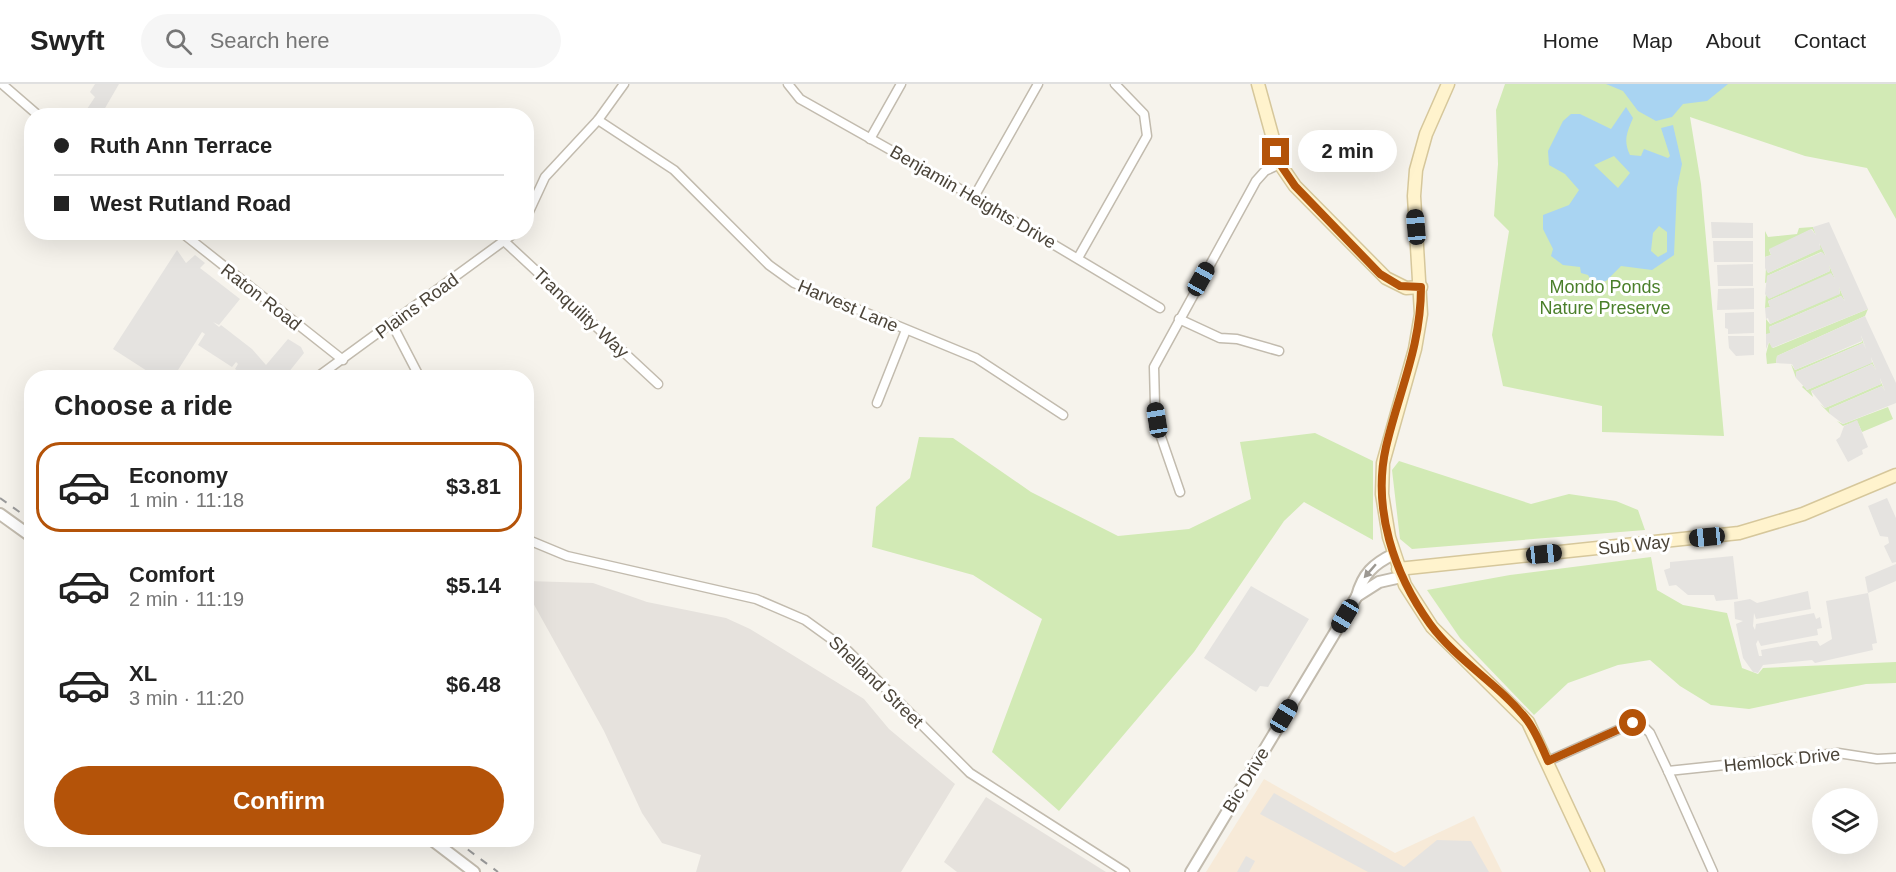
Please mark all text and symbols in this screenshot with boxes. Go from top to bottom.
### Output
search box [141,14,561,68]
text: Swyft [30,25,105,56]
icon: search [162,25,195,58]
text: Search here [210,28,330,53]
text: Home [1543,29,1599,52]
text: Map [1632,29,1673,52]
text: About [1706,29,1761,52]
text: Contact [1794,29,1866,52]
callout: 2 min [1297,131,1396,173]
text: Ruth Ann Terrace [90,133,272,158]
route end [1262,138,1289,165]
text: 2 min [1321,140,1374,162]
street label: Benjamin Heights Drive [887,141,1059,253]
text: West Rutland Road [90,191,291,216]
car [1405,208,1427,246]
car [1184,259,1218,299]
street label: Raton Road [217,260,305,334]
street label: Tranquility Way [529,264,633,362]
street label: Plains Road [372,269,462,343]
street label: Harvest Lane [795,276,901,336]
park label: Mondo Ponds Nature Preserve [1539,277,1671,318]
text: Choose a ride [54,391,233,421]
car [1145,401,1169,439]
icon: car [57,460,111,514]
text: Economy [129,463,228,488]
text: $3.81 [446,474,501,499]
text: 1 min · 11:18 [129,489,244,511]
car [1688,526,1726,548]
street label: Sub Way [1597,531,1671,559]
car [1525,543,1563,565]
icon: car [57,559,111,613]
text: Comfort [129,562,215,587]
one-way arrow [1363,563,1377,578]
text: $5.14 [446,573,501,598]
text: 2 min · 11:19 [129,588,244,610]
car [1328,596,1362,636]
street label: Shelland Street [825,632,927,732]
icon: car [57,658,111,712]
text: XL [129,661,157,686]
text: $6.48 [446,672,501,697]
text: 3 min · 11:20 [129,687,244,709]
car [1267,696,1301,736]
route start [1619,709,1646,736]
street label: Bic Drive [1219,744,1273,816]
street label: Hemlock Drive [1723,744,1841,776]
button: Confirm [54,766,504,835]
map controls [1812,788,1878,854]
button: layers [1812,788,1878,854]

